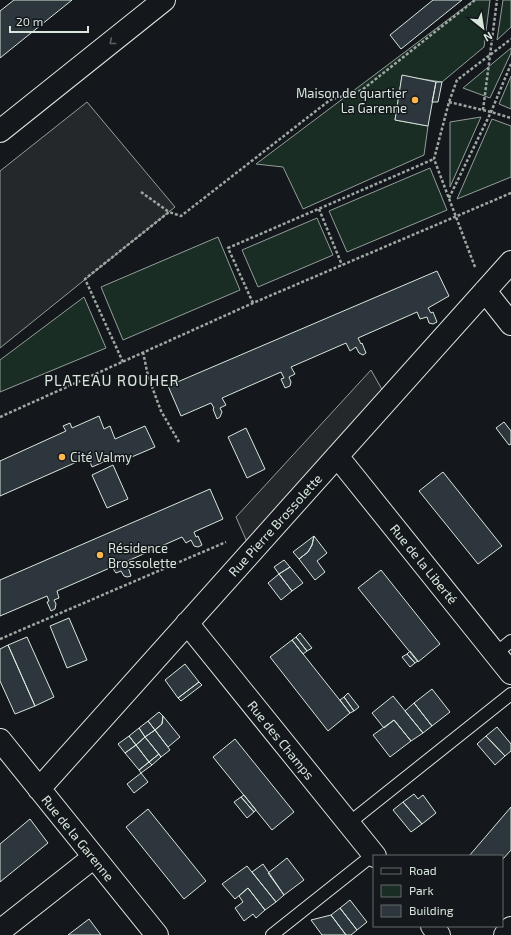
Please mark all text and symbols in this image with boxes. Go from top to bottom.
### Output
scale bar [10,8,88,34]
north arrow [463,8,503,48]
text: 20 m [16,14,43,28]
text: N [482,29,495,45]
one-way arrow [109,37,116,44]
place label: Maison de quartier La Garenne [296,85,407,116]
marker: Maison de quartier La Garenne [410,95,420,105]
district label: PLATEAU ROUHER [44,371,180,389]
place label: Cité Valmy [70,449,132,465]
marker: Cité Valmy [57,452,67,462]
street label: Rue Pierre Brossolette [225,471,325,579]
street label: Rue de la Liberté [387,521,461,607]
place label: Résidence Brossolette [108,540,177,571]
marker: Résidence Brossolette [95,550,105,560]
street label: Rue des Champs [244,697,318,783]
street label: Rue de la Garenne [38,792,118,884]
legend [373,855,503,927]
text: Road [409,863,437,877]
text: Park [409,883,434,897]
text: Building [409,903,454,917]

